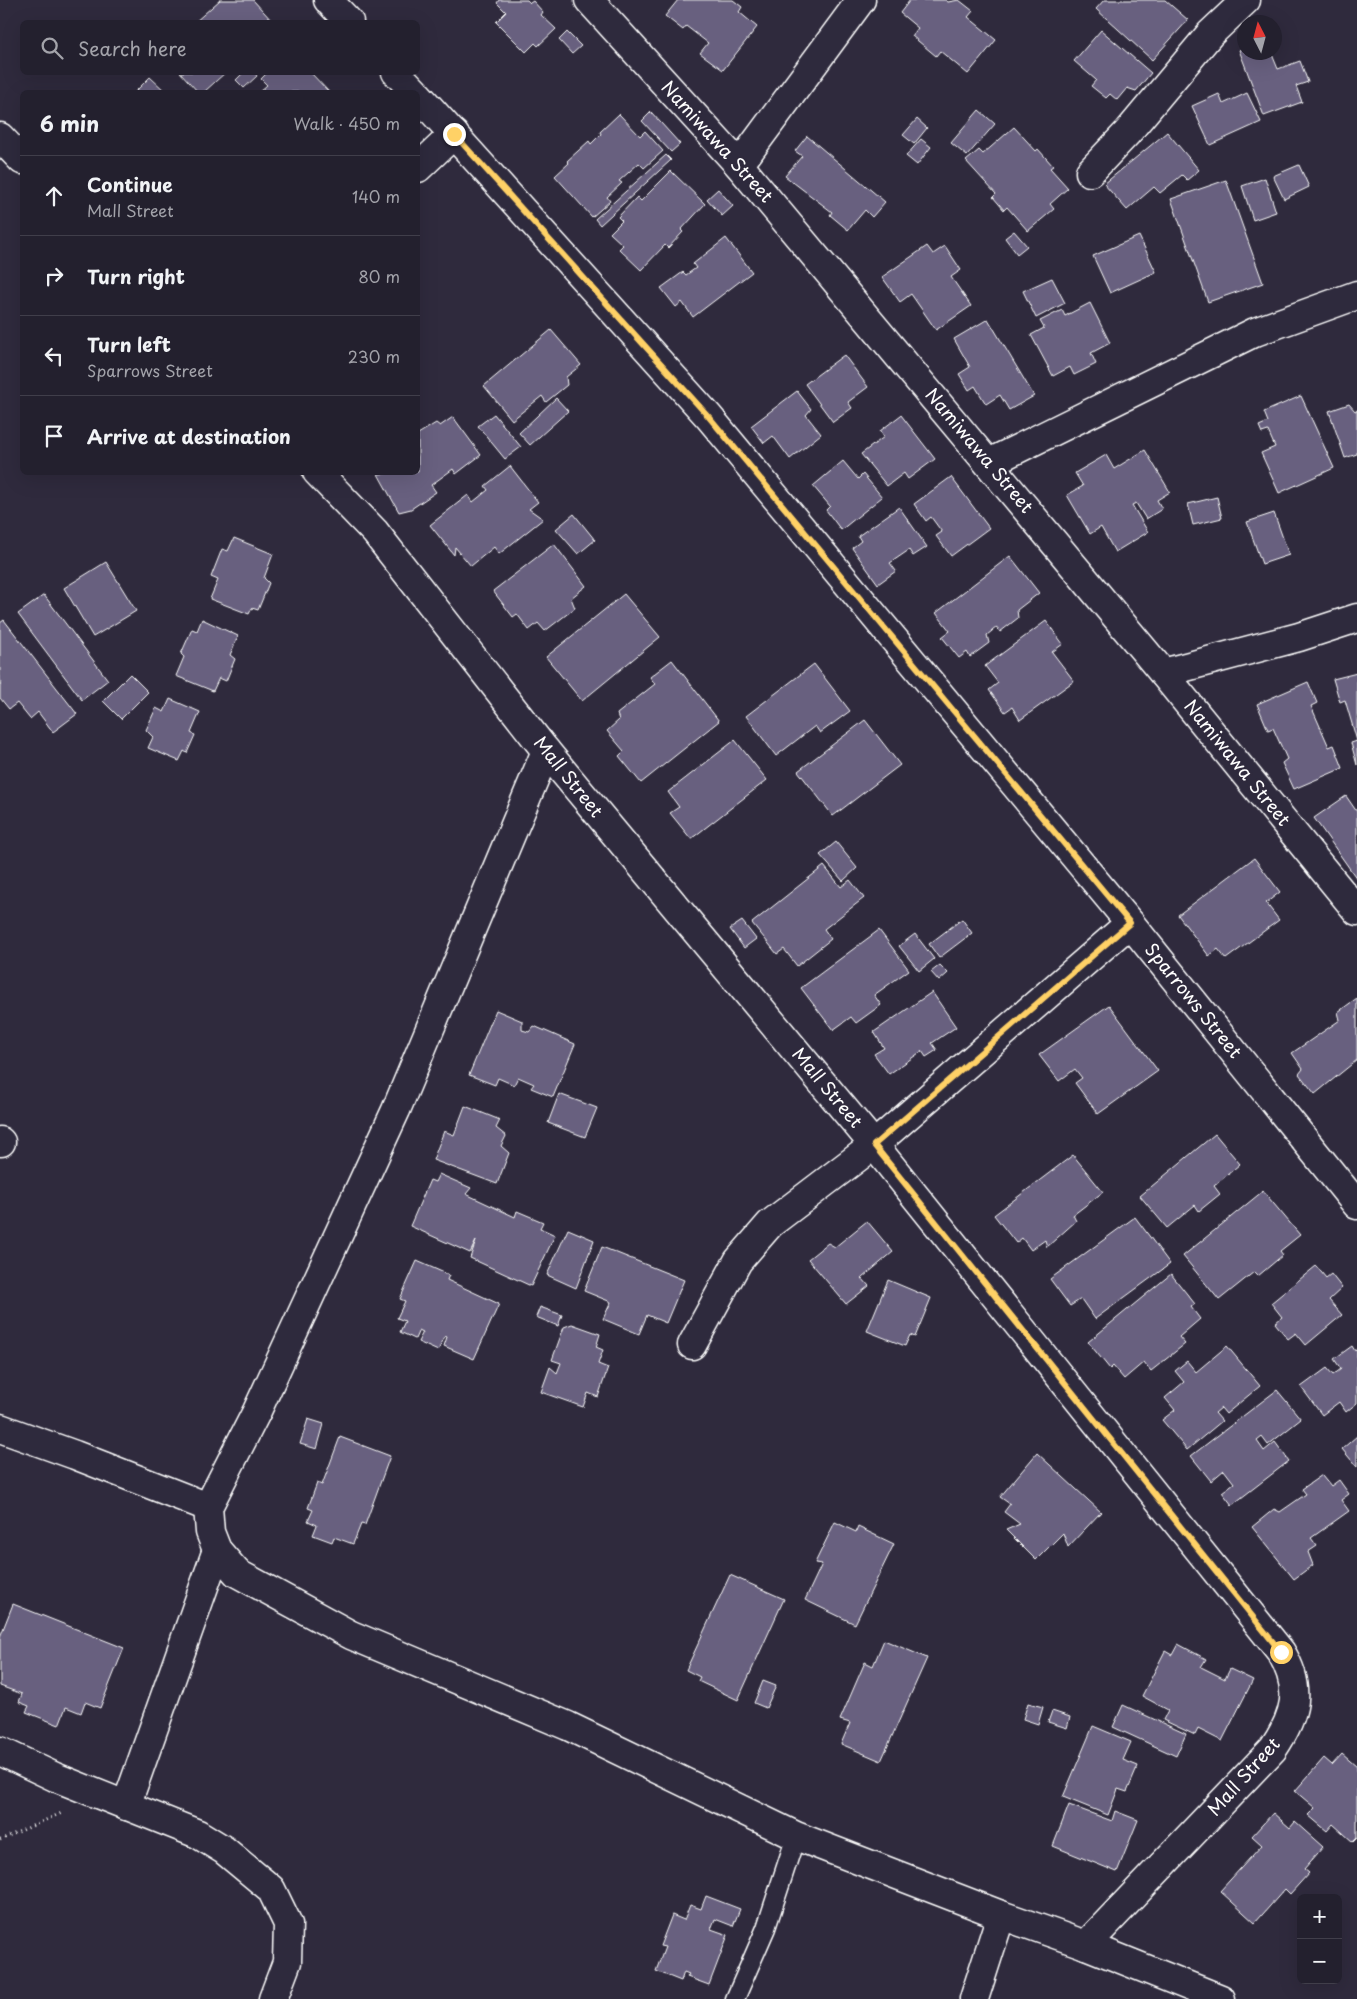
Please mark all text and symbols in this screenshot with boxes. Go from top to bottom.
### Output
north arrow [1237,15,1282,60]
search box [20,20,420,75]
icon: search [38,34,66,62]
text: Search here [78,34,187,62]
street label: Namiwawa Street [656,74,780,208]
text: 6 min [40,107,99,139]
text: Walk · 450 m [294,111,400,135]
route end [443,123,466,146]
text: Continue [87,170,173,198]
icon: ahead [40,182,68,210]
text: 140 m [352,184,400,208]
text: Mall Street [87,198,174,222]
icon: right [40,262,68,290]
text: Turn right [87,262,185,290]
text: 80 m [358,264,400,288]
text: Turn left [87,330,171,358]
icon: left [40,342,68,370]
text: 230 m [348,344,400,368]
text: Sparrows Street [87,358,213,382]
street label: Namiwawa Street [920,382,1041,518]
icon: arrive [40,422,68,450]
text: Arrive at destination [87,422,291,450]
street label: Namiwawa Street [1179,693,1298,831]
street label: Mall Street [528,730,610,822]
street label: Sparrows Street [1139,937,1249,1063]
street label: Mall Street [787,1041,870,1133]
route start [1270,1641,1293,1664]
street label: Mall Street [1200,1731,1286,1821]
map controls [1297,1894,1342,1984]
button: + [1297,1894,1342,1939]
button: − [1297,1939,1342,1984]

